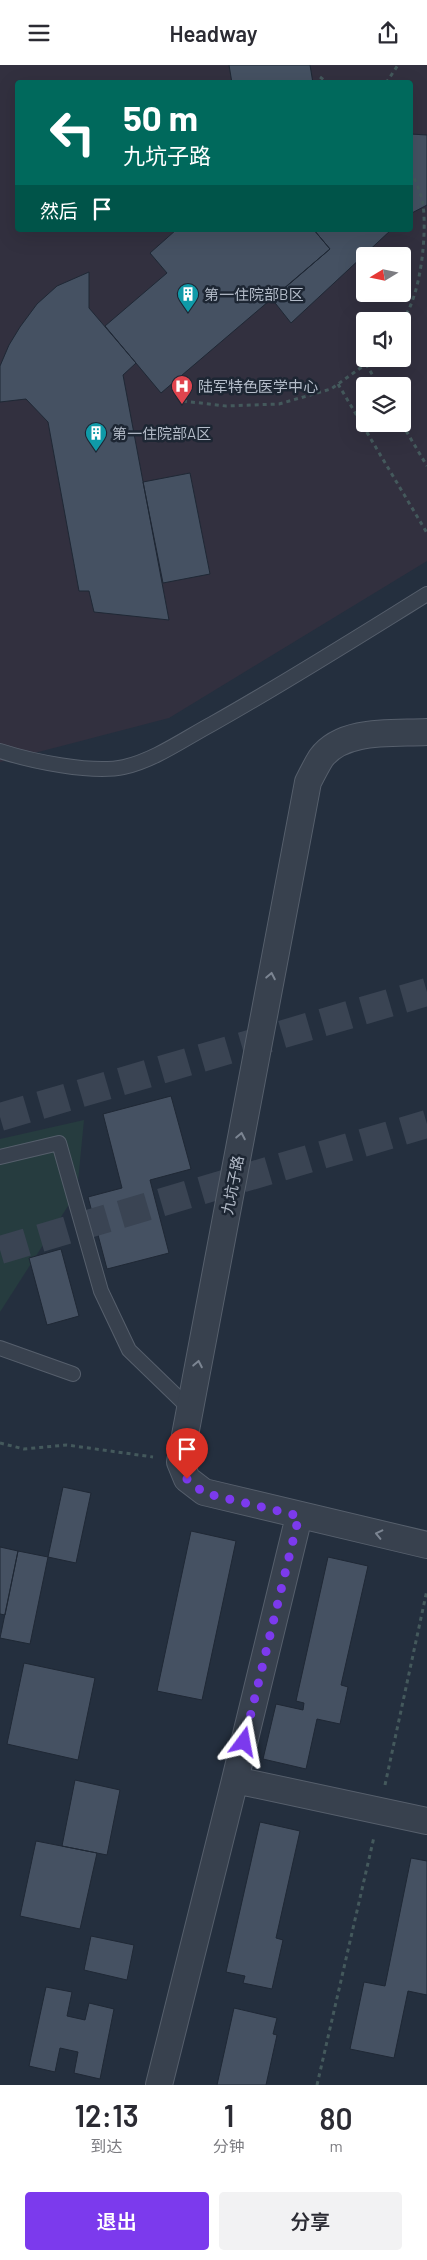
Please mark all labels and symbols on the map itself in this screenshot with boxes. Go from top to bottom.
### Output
north arrow [356,247,411,303]
building icon: 第一住院部B区 [176,282,200,313]
place label: 第一住院部B区 [204,285,303,303]
hospital icon: 陆军特色医学中心 [170,374,194,405]
place label: 陆军特色医学中心 [198,377,318,395]
building icon: 第一住院部A区 [84,421,108,452]
place label: 第一住院部A区 [112,424,211,442]
one-way arrow [266,972,276,980]
one-way arrow [235,1131,246,1140]
street label: 九坑子路 [217,1154,247,1216]
one-way arrow [192,1360,203,1369]
pin [166,1428,208,1479]
one-way arrow [375,1529,384,1540]
position arrow [217,1715,269,1767]

